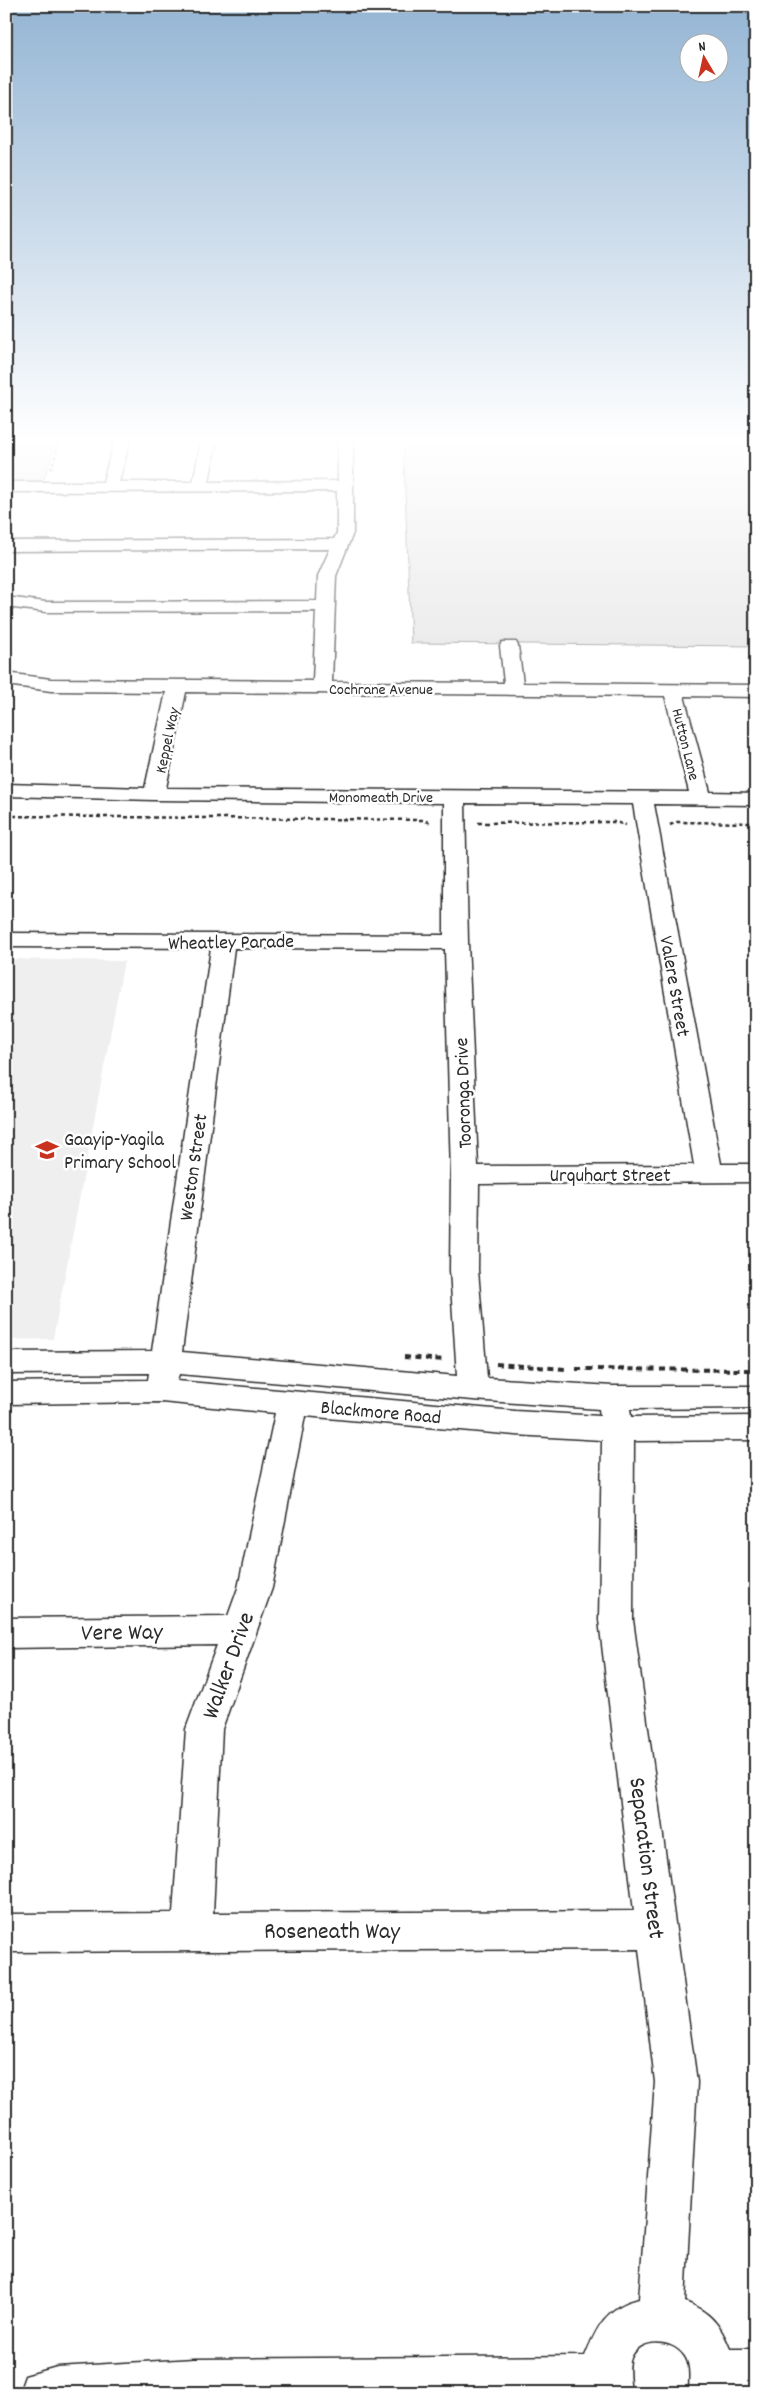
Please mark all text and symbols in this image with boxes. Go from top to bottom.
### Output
north arrow [680,32,730,82]
text: N [697,37,707,58]
street label: Cochrane Avenue [329,679,433,702]
street label: Keppel Way [150,705,187,776]
street label: Hutton Lane [665,706,705,783]
street label: Monomeath Drive [329,787,433,810]
street label: Wheatley Parade [168,929,294,959]
street label: Valere Street [650,934,696,1039]
street label: Tooronga Drive [449,1037,481,1149]
street label: Weston Street [174,1112,216,1223]
place label: Gaayip-Yagila Primary School [64,1127,176,1178]
school or university icon: Gaayip-Yagila Primary School [34,1137,60,1163]
street label: Urquhart Street [549,1163,671,1191]
street label: Blackmore Road [319,1395,442,1433]
street label: Walker Drive [195,1608,265,1724]
street label: Vere Way [81,1616,165,1652]
street label: Separation Street [618,1776,672,1941]
street label: Roseneath Way [264,1916,401,1950]

